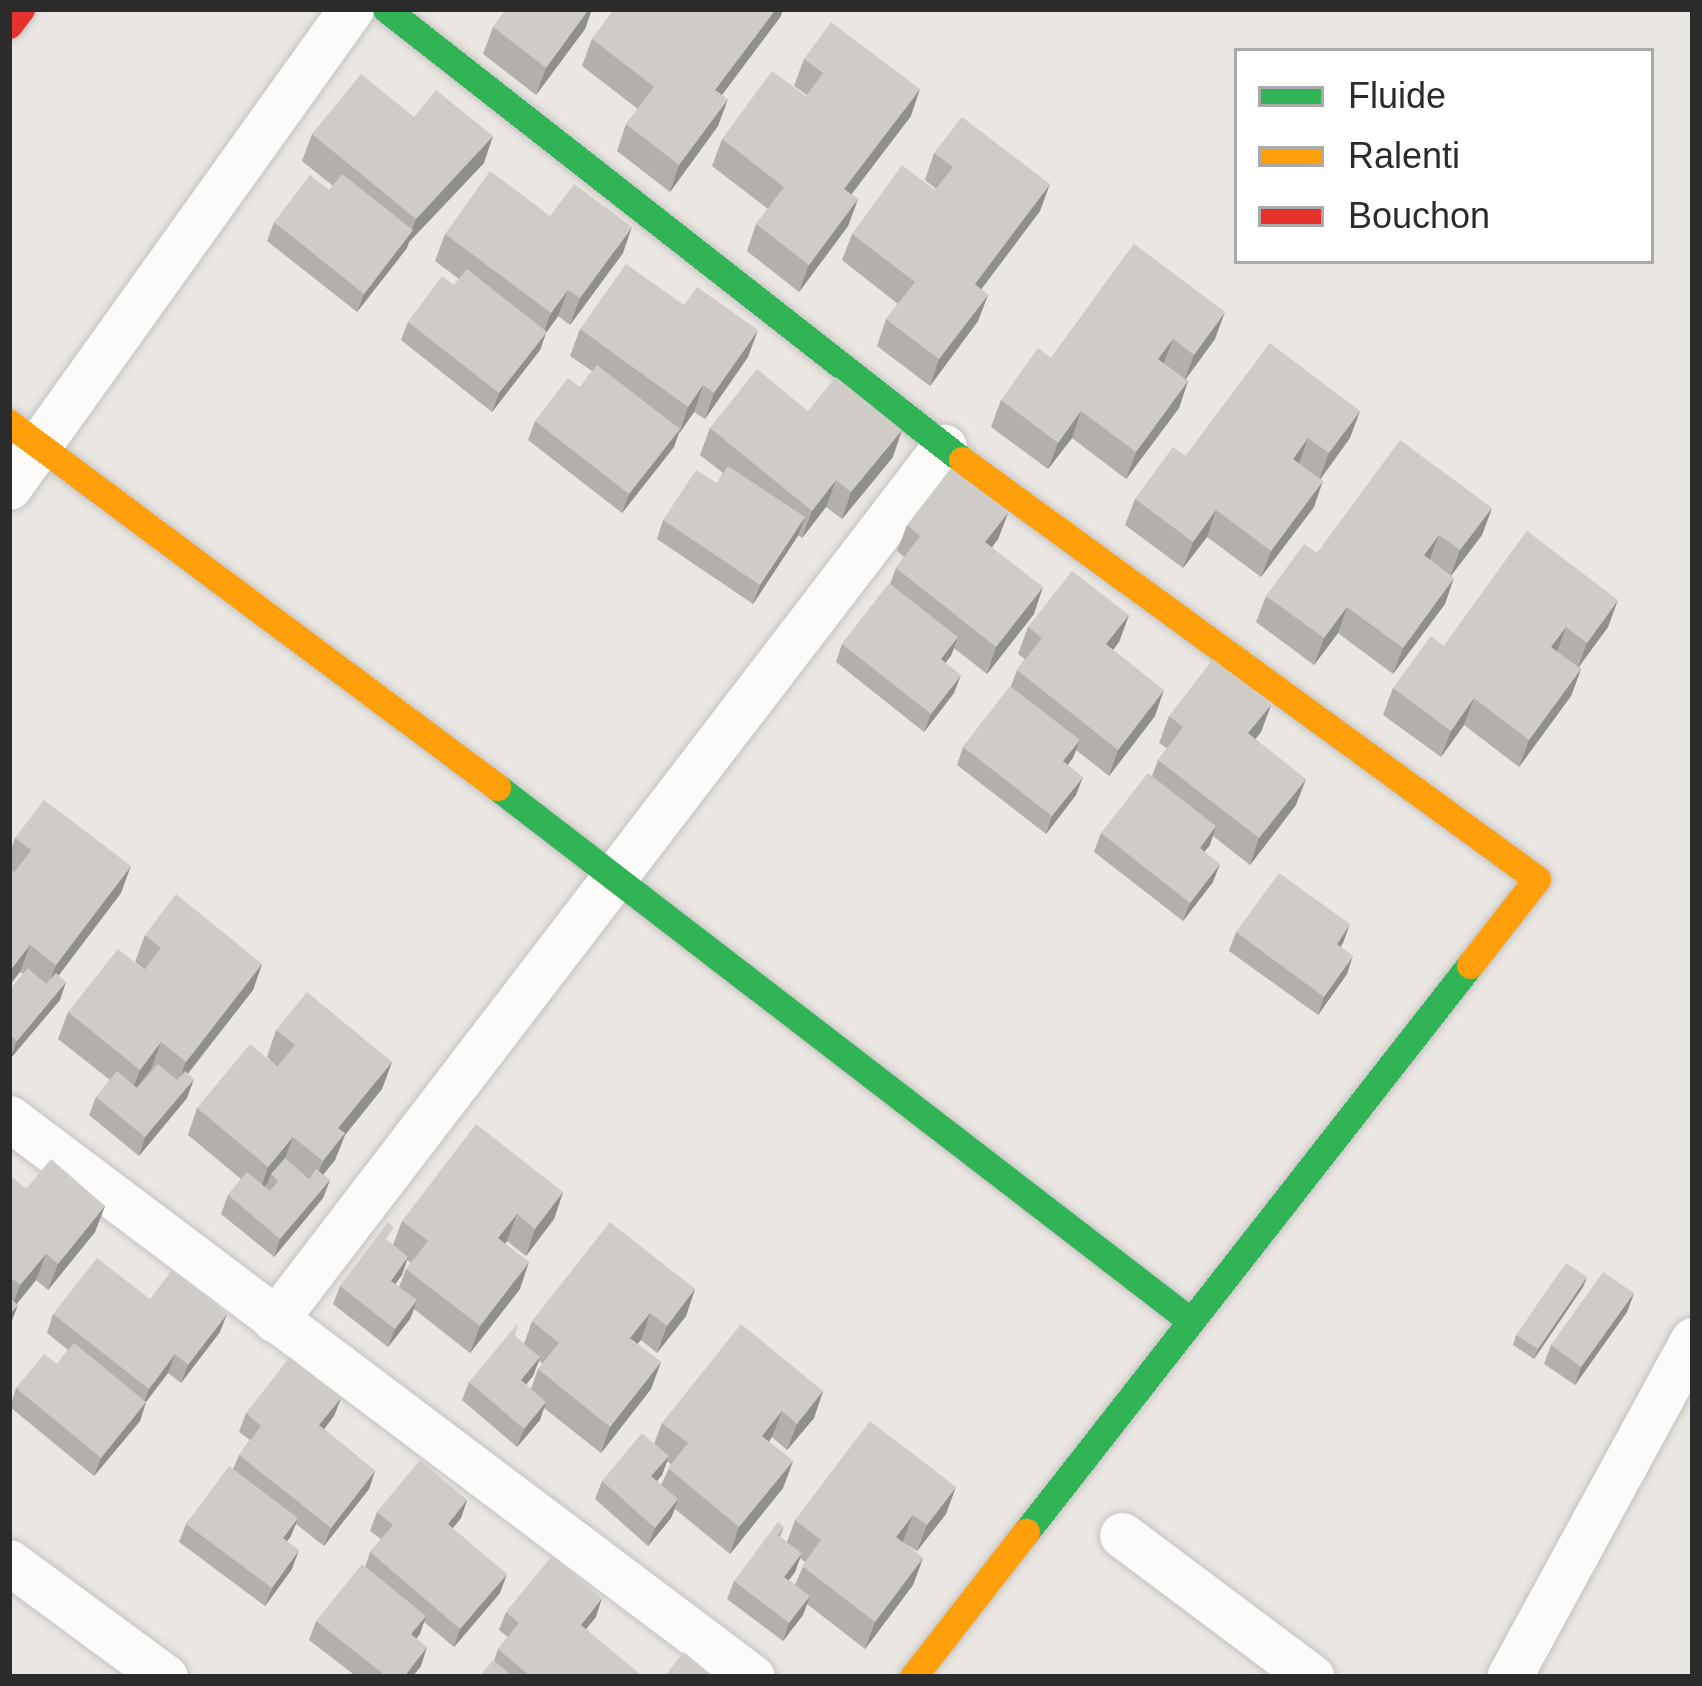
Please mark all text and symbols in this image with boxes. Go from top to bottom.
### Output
legend [1234,48,1654,264]
text: Fluide [1348,75,1446,116]
text: Ralenti [1348,135,1460,176]
text: Bouchon [1348,195,1490,236]

